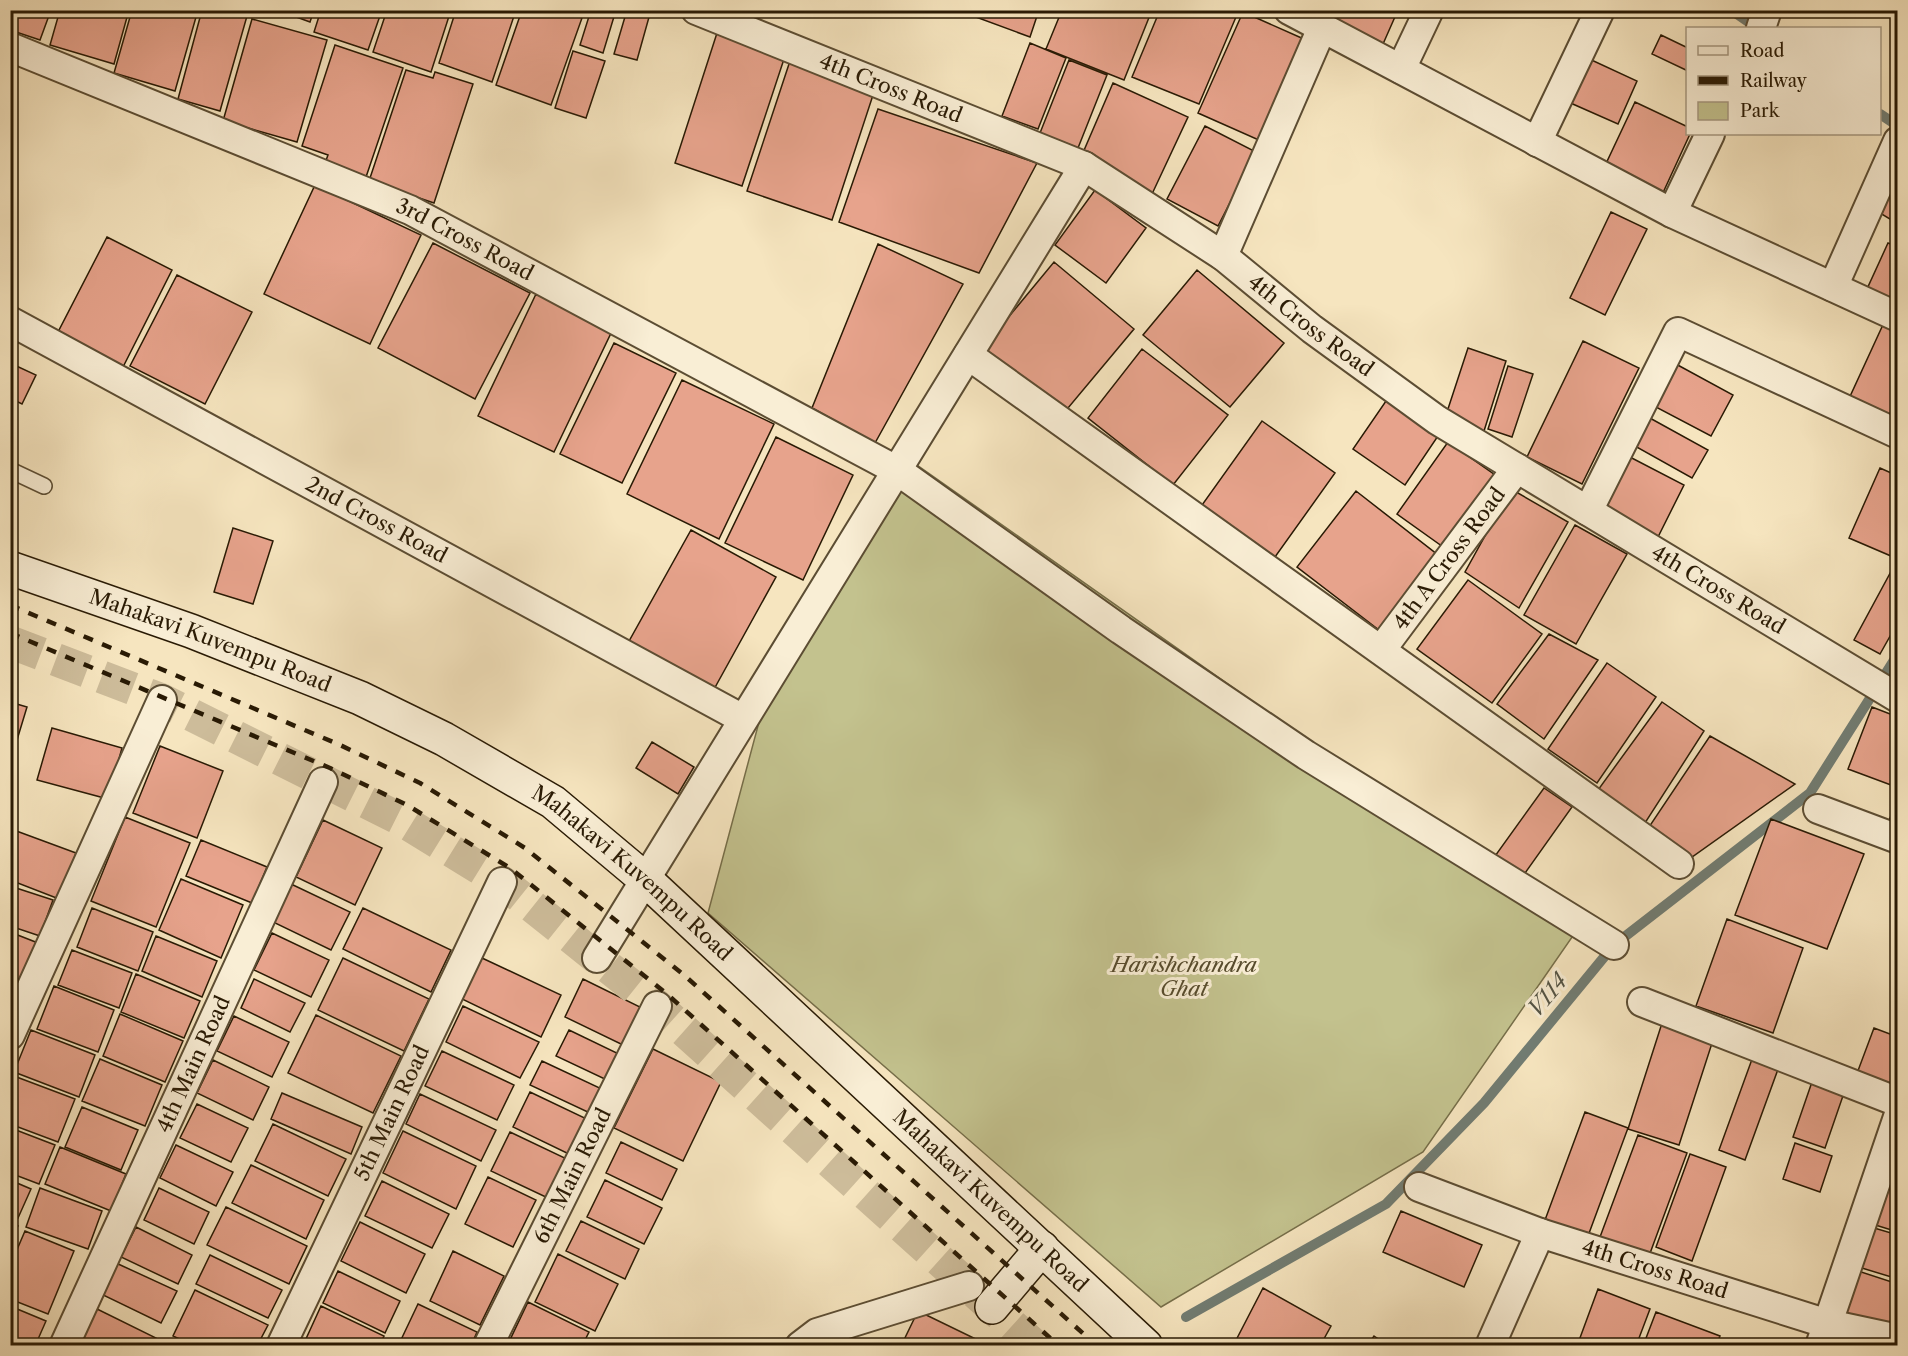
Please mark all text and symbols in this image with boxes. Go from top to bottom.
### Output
legend [1686,27,1881,135]
text: Road [1740,40,1785,62]
street label: 4th Cross Road [816,48,966,128]
text: Railway [1740,70,1808,92]
text: Park [1740,100,1781,122]
street label: 3rd Cross Road [393,193,538,286]
street label: 4th Cross Road [1243,269,1379,382]
street label: 2nd Cross Road [302,471,452,568]
street label: 4th A Cross Road [1388,482,1510,635]
street label: 4th Cross Road [1647,539,1790,639]
street label: Mahakavi Kuvempu Road [86,584,335,697]
street label: Mahakavi Kuvempu Road [528,780,738,966]
park label: Harishchandra Ghat [1109,952,1258,1001]
water label: V114 [1522,967,1574,1022]
street label: 4th Main Road [151,992,235,1136]
street label: 5th Main Road [349,1041,434,1185]
street label: 6th Main Road [528,1104,616,1247]
street label: Mahakavi Kuvempu Road [888,1104,1093,1297]
street label: 4th Cross Road [1579,1234,1731,1304]

